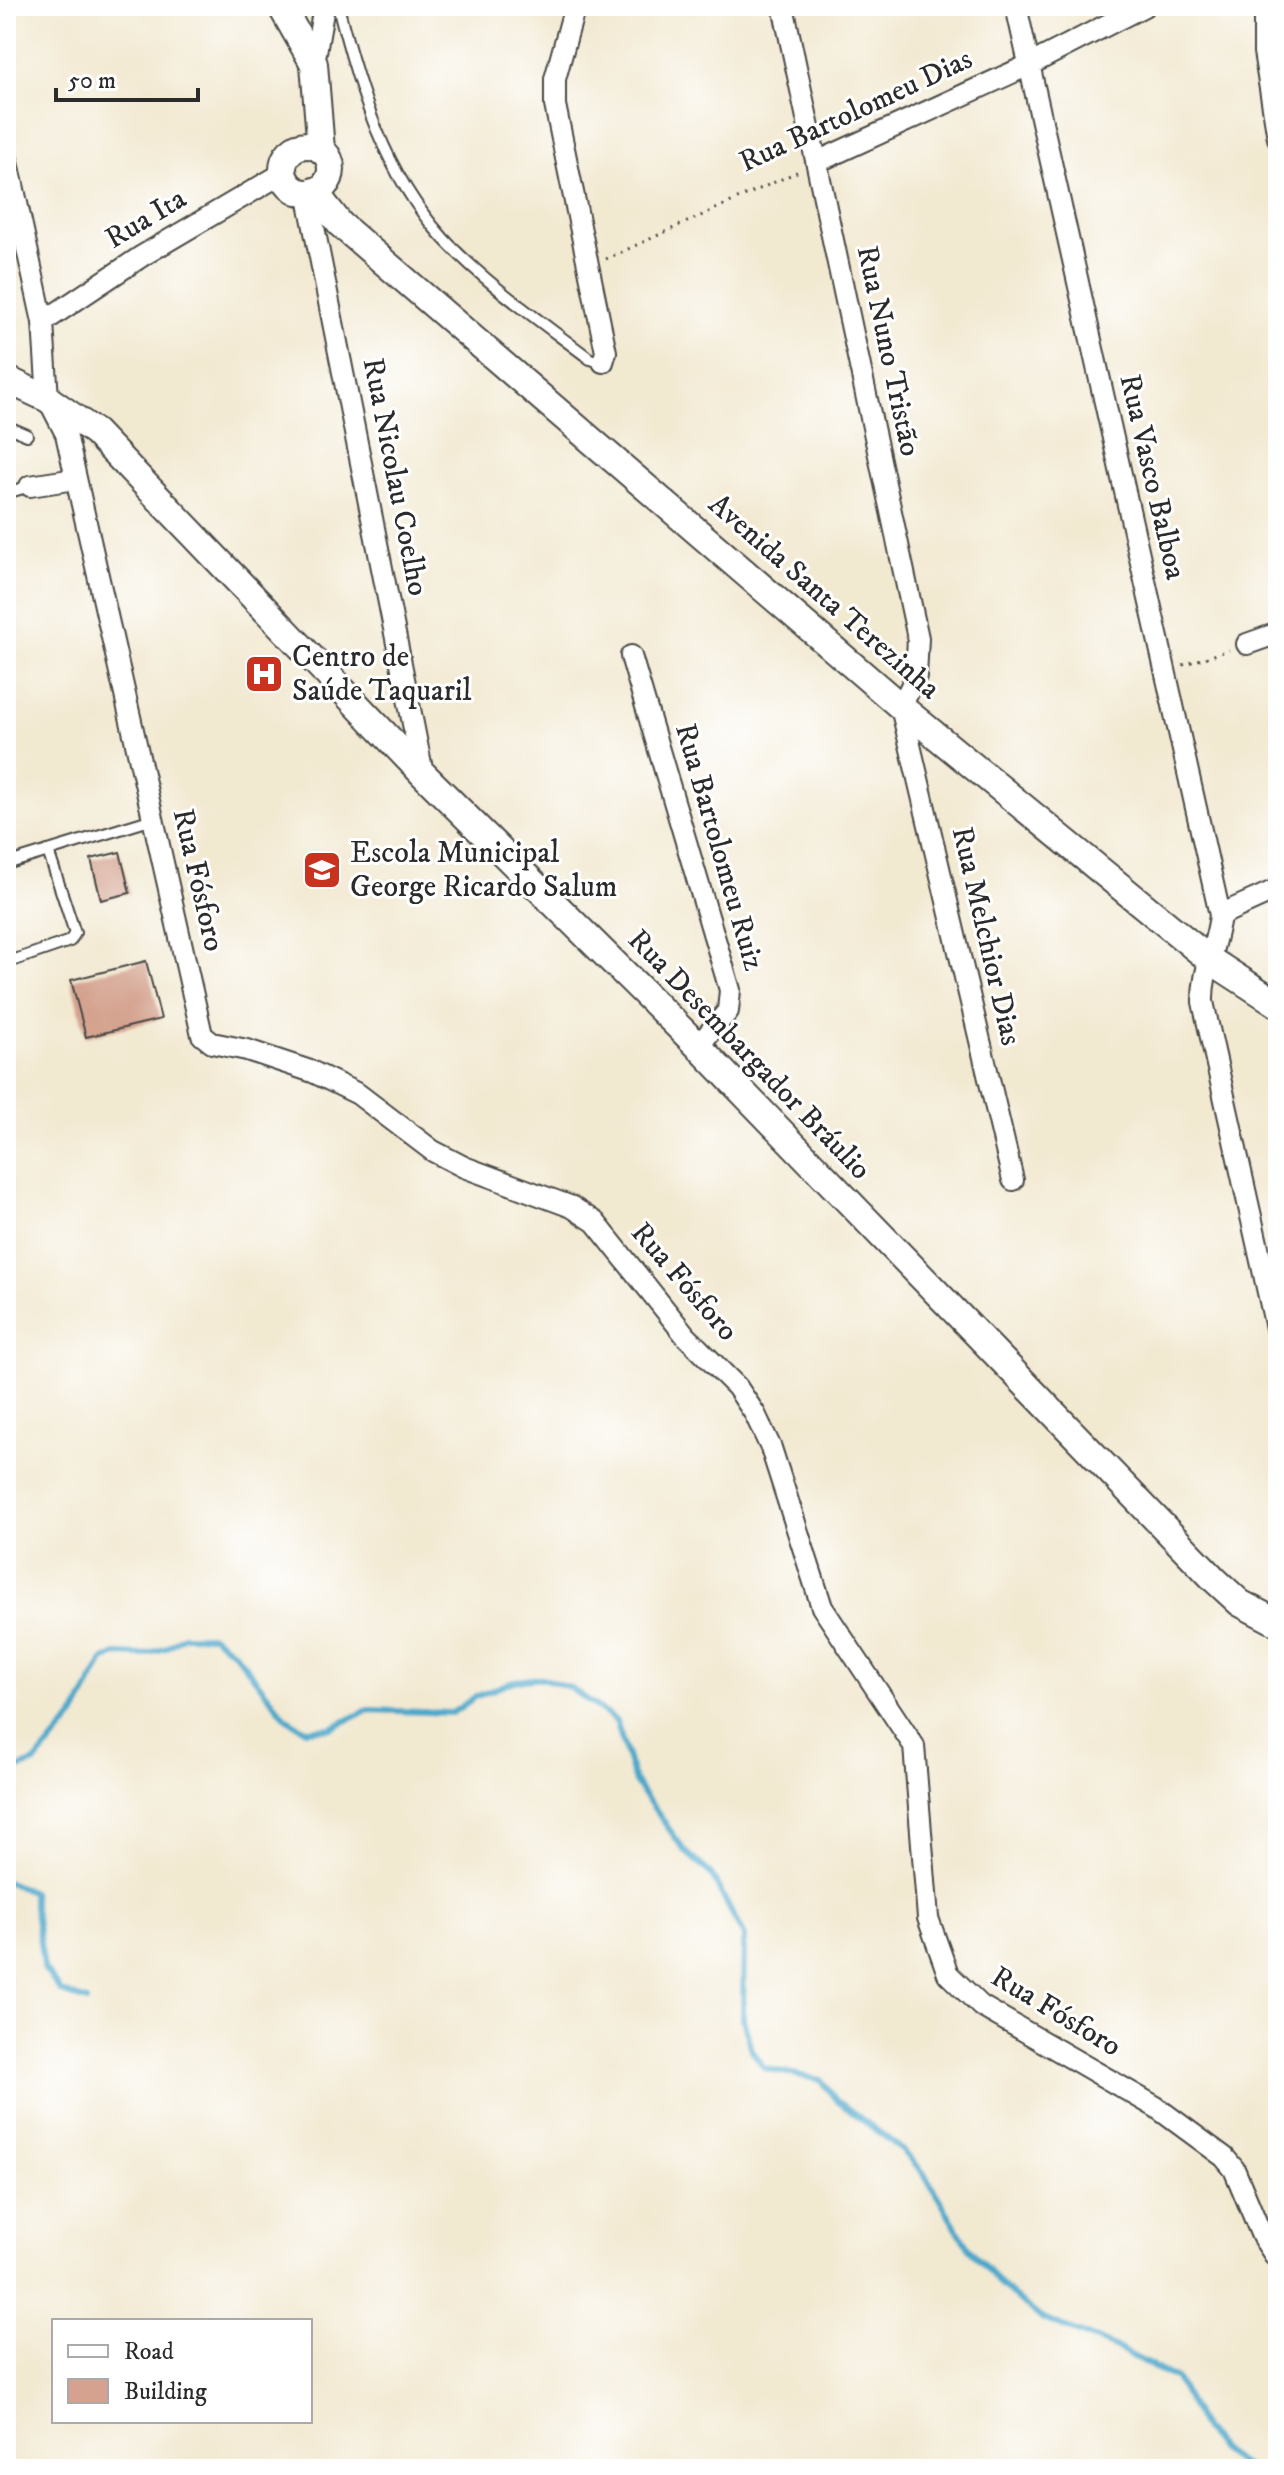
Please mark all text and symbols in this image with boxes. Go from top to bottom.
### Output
street label: Rua Bartolomeu Dias [734,41,978,181]
scale bar [56,52,198,102]
text: 50 m [68,66,116,96]
street label: Rua Ita [99,180,193,257]
street label: Rua Nuno Tristão [848,242,928,460]
street label: Rua Nicolau Coelho [354,355,436,599]
street label: Rua Vasco Balboa [1110,371,1194,584]
street label: Avenida Santa Terezinha [701,486,948,708]
place label: Centro de Saúde Taquaril [292,639,472,710]
hospital icon: Centro de Saúde Taquaril [243,653,285,695]
street label: Rua Bartolomeu Ruiz [666,719,772,975]
street label: Rua Fósforo [164,805,232,955]
street label: Rua Melchior Dias [943,823,1029,1049]
place label: Escola Municipal George Ricardo Salum [350,835,617,906]
school or university icon: Escola Municipal George Ricardo Salum [301,849,343,891]
street label: Rua Desembargador Bráulio [620,922,878,1188]
street label: Rua Fósforo [622,1215,746,1349]
street label: Rua Fósforo [984,1959,1128,2065]
legend [52,2319,312,2423]
text: Road [124,2337,174,2367]
text: Building [124,2377,207,2407]

